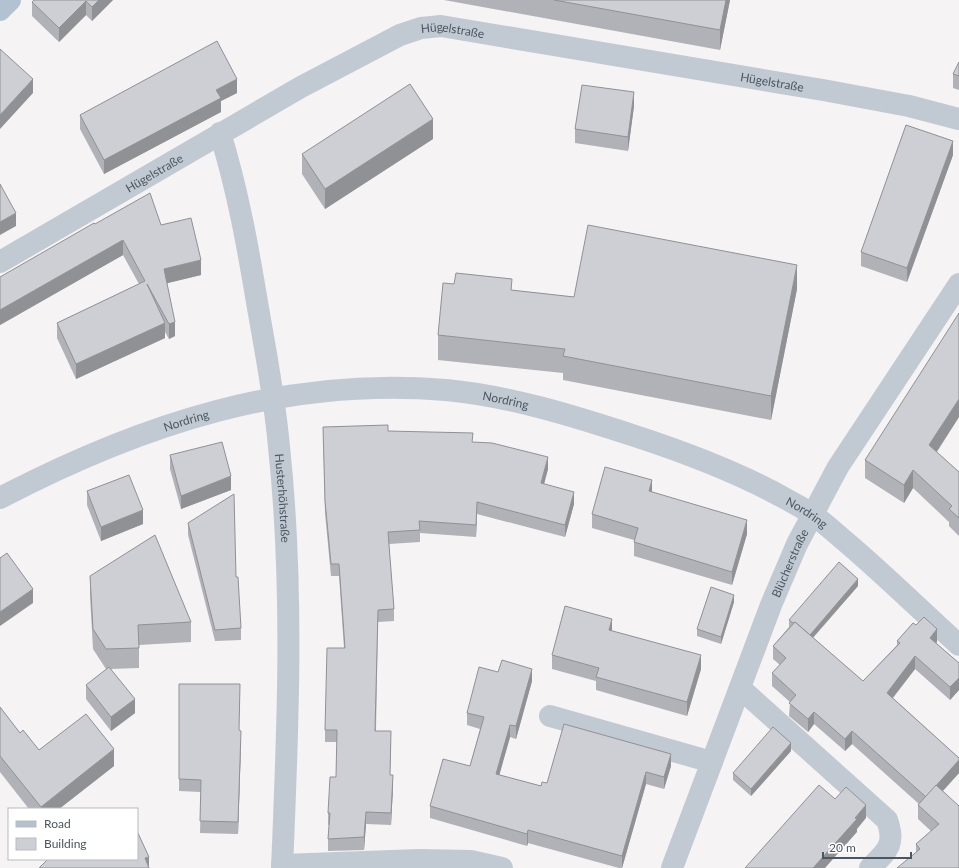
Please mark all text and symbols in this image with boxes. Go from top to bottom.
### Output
street label: Hügelstraße [420,18,485,41]
street label: Hügelstraße [739,69,805,94]
street label: Hügelstraße [122,150,185,195]
street label: Nordring [482,388,530,412]
street label: Nordring [161,406,210,434]
street label: Husterhöhstraße [272,453,294,543]
street label: Nordring [784,493,831,531]
street label: Blücherstraße [768,526,811,599]
legend [8,808,138,860]
text: Road [44,816,71,831]
scale bar [823,834,911,860]
text: Building [44,836,87,851]
text: 20 m [829,840,856,855]

